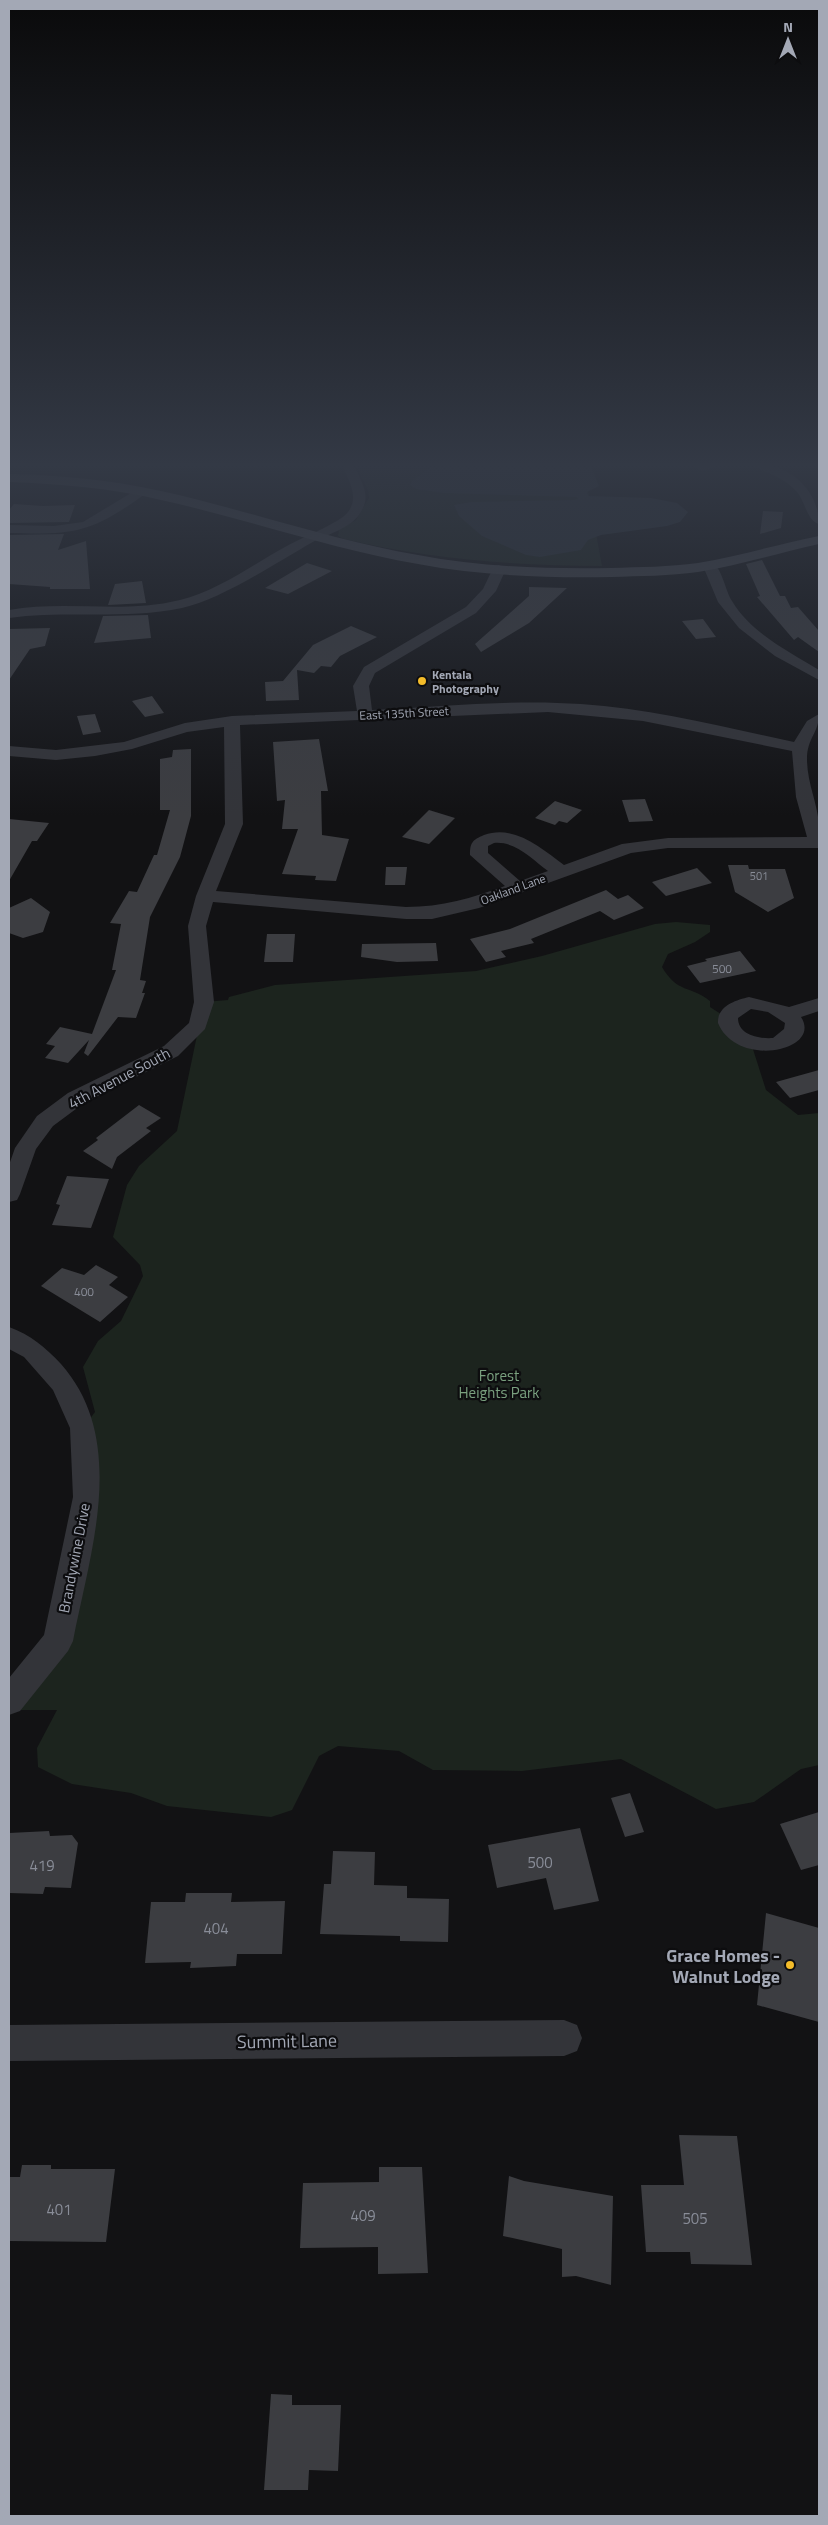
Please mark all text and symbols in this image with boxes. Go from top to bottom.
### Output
north arrow [763,15,813,65]
text: N [783,16,793,37]
place label: Kentala Photography [432,665,499,698]
marker: Kentala Photography [416,675,428,687]
street label: East 135th Street [359,701,450,725]
street label: Oakland Lane [478,868,548,910]
house number: 501 [750,868,768,884]
house number: 500 [712,959,732,978]
street label: 4th Avenue South [64,1041,174,1115]
house number: 400 [74,1282,94,1301]
park label: Forest Heights Park [459,1364,539,1404]
street label: Brandywine Drive [52,1501,96,1615]
house number: 500 [527,1851,553,1874]
house number: 419 [29,1854,55,1877]
house number: 404 [203,1917,229,1940]
place label: Grace Homes - Walnut Lodge [666,1942,780,1990]
marker: Grace Homes - Walnut Lodge [784,1959,796,1971]
street label: Summit Lane [237,2027,337,2055]
house number: 401 [46,2198,72,2221]
house number: 409 [350,2204,376,2227]
house number: 505 [682,2207,708,2230]

